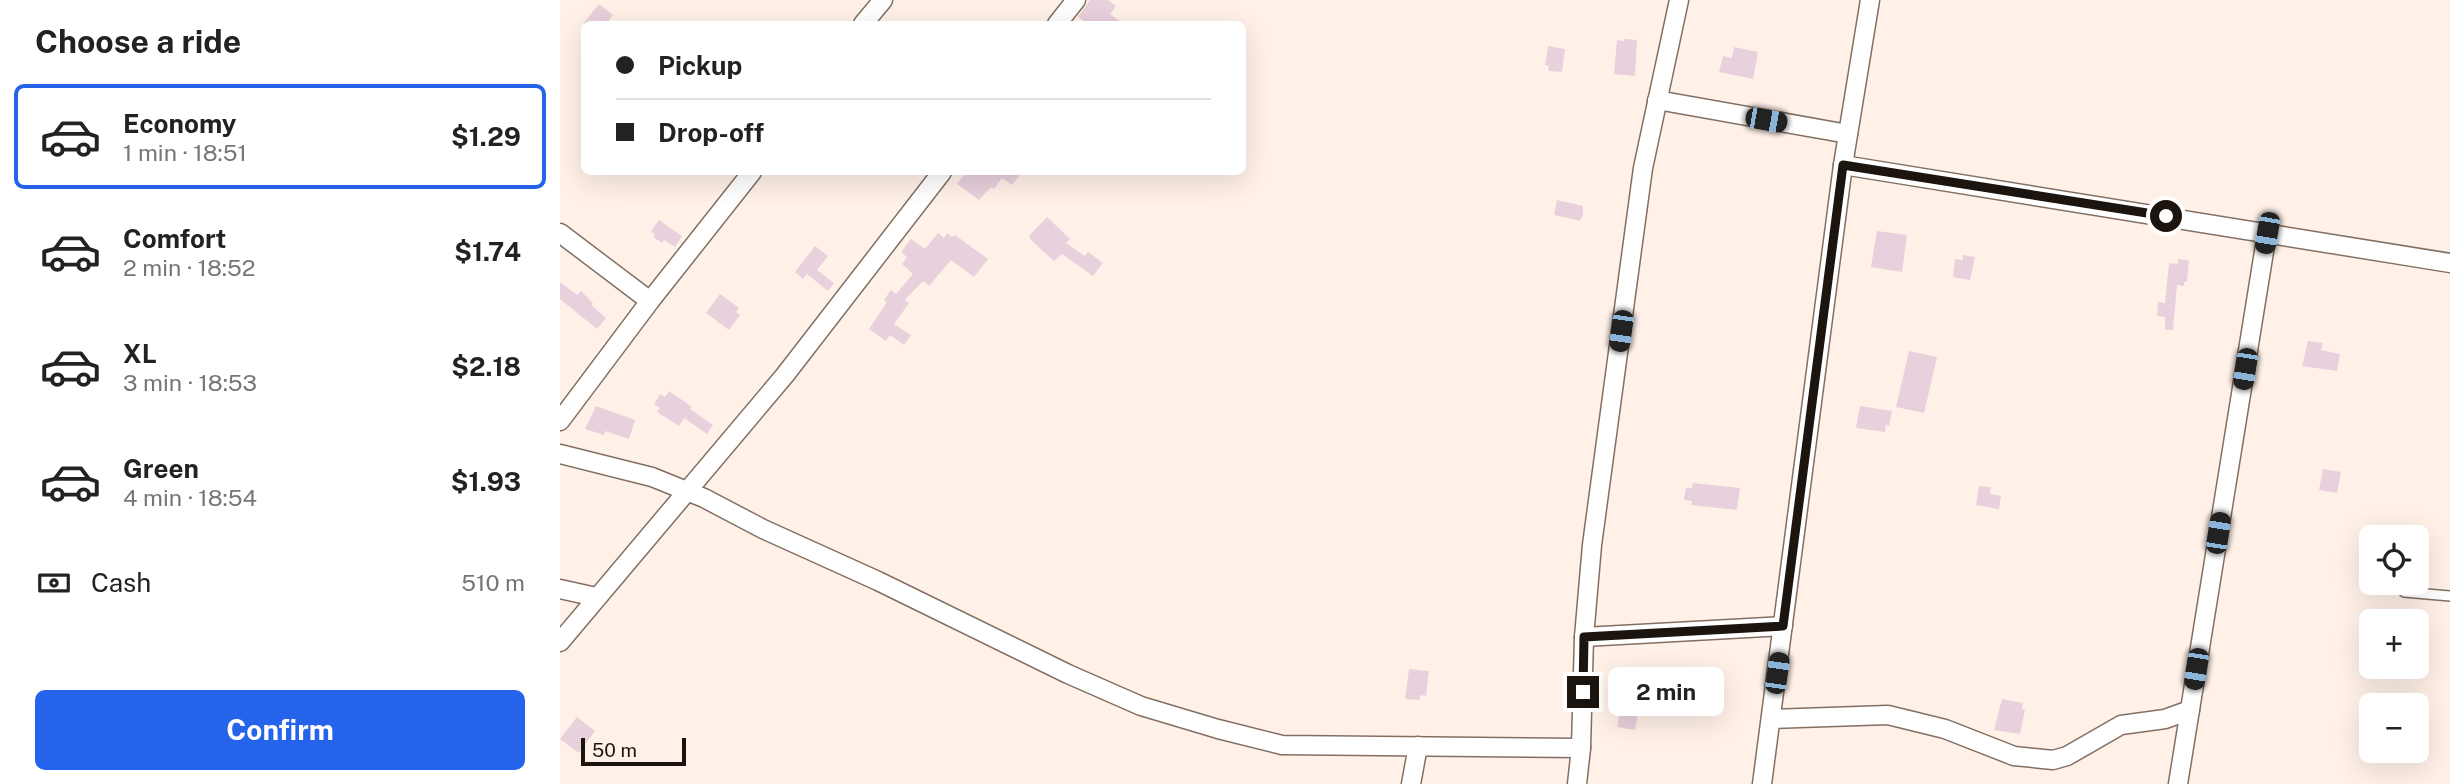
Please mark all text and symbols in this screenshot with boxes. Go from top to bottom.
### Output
text: Choose a ride [35,23,241,60]
text: Pickup [658,50,742,81]
icon: car [39,105,102,168]
car [1744,106,1789,134]
text: Economy [123,108,236,139]
text: Drop-off [658,117,764,148]
text: $1.29 [451,121,521,152]
text: 1 min · 18:51 [123,139,247,166]
route start [2150,200,2182,232]
car [2254,210,2281,256]
icon: car [39,220,102,283]
text: Comfort [123,223,226,254]
text: $1.74 [454,236,521,267]
text: 2 min · 18:52 [123,254,256,281]
car [1608,309,1635,353]
icon: car [39,335,102,398]
text: XL [123,338,157,369]
car [2232,347,2259,391]
text: $2.18 [451,351,521,382]
text: 3 min · 18:53 [123,369,257,396]
icon: car [39,450,102,513]
text: Green [123,453,199,484]
text: $1.93 [451,466,521,497]
text: 4 min · 18:54 [123,484,257,511]
car [2205,511,2232,555]
map controls [2359,525,2429,763]
button: locate [2359,525,2429,595]
icon: cash [35,564,73,602]
text: Cash [91,567,151,598]
text: 510 m [461,569,525,596]
button: + [2359,609,2429,679]
car [2183,647,2210,691]
car [1764,651,1791,695]
callout: 2 min [1608,668,1723,716]
route end [1567,676,1599,708]
text: 2 min [1636,678,1696,705]
button: Confirm [35,690,525,770]
button: − [2359,693,2429,763]
scale bar [581,735,686,767]
text: 50 m [592,739,637,761]

